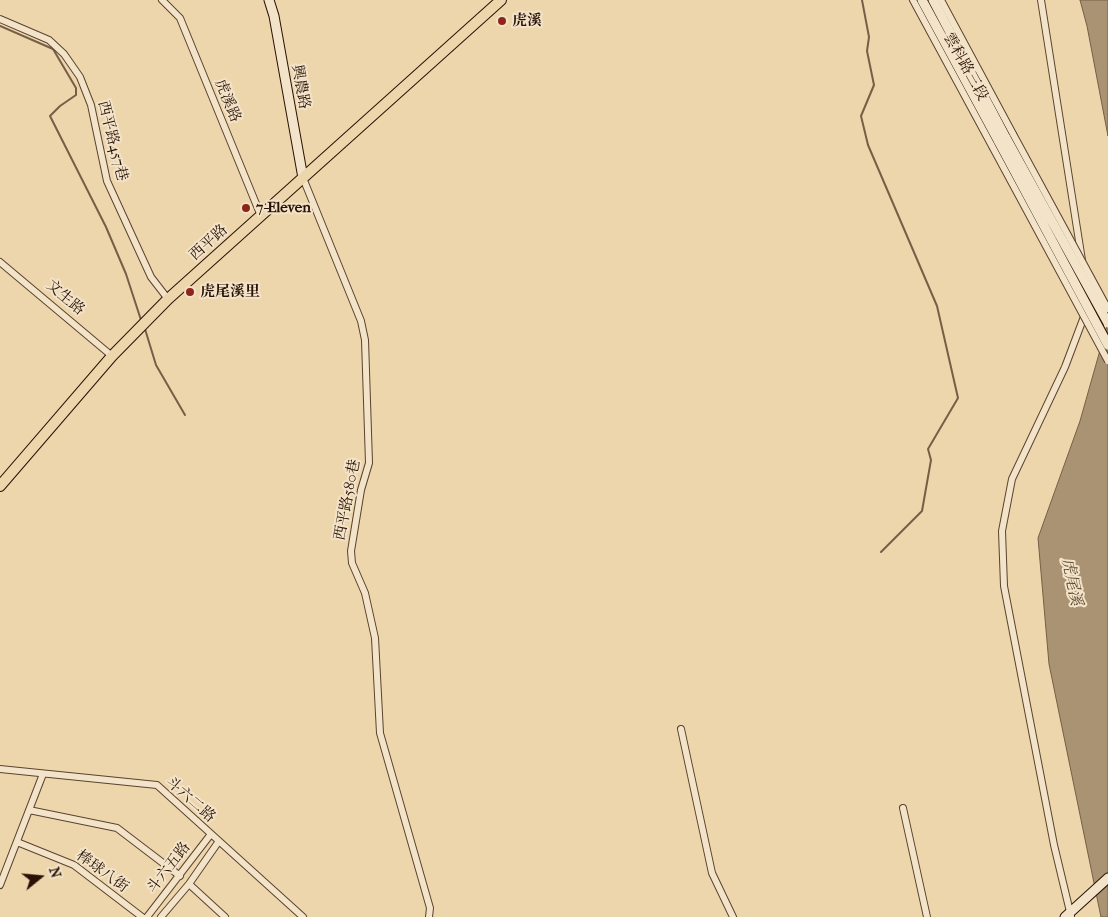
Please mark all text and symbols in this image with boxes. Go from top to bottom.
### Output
place label: 虎溪 [512,12,542,30]
marker: 虎溪 [496,15,508,27]
street label: 雲科路三段 [939,30,991,104]
street label: 興農路 [287,63,313,111]
street label: 虎溪路 [210,77,244,125]
street label: 西平路457巷 [93,99,131,183]
place label: 7-Eleven [256,199,311,217]
marker: 7-Eleven [240,202,252,214]
street label: 西平路 [186,221,232,265]
street label: 文生路 [42,277,88,319]
place label: 虎尾溪里 [200,283,260,301]
marker: 虎尾溪里 [184,286,196,298]
street label: 西平路580巷 [331,458,365,542]
water label: 虎尾溪 [1057,557,1085,607]
street label: 斗六二路 [161,774,219,826]
street label: 斗六五路 [143,839,195,897]
street label: 棒球八街 [72,847,132,897]
north arrow [15,852,65,902]
text: N [45,865,65,880]

